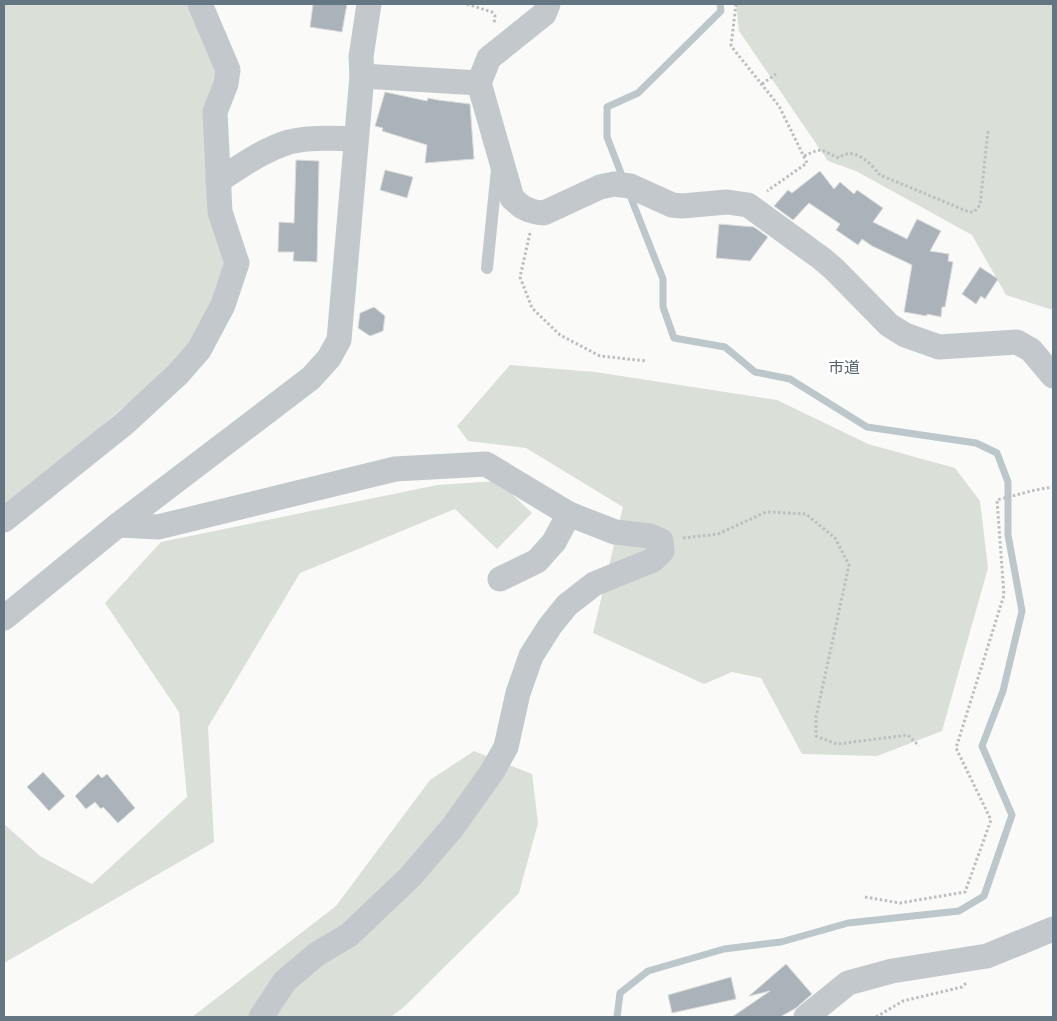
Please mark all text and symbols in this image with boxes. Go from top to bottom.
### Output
district label: 市道 [828,358,860,377]

